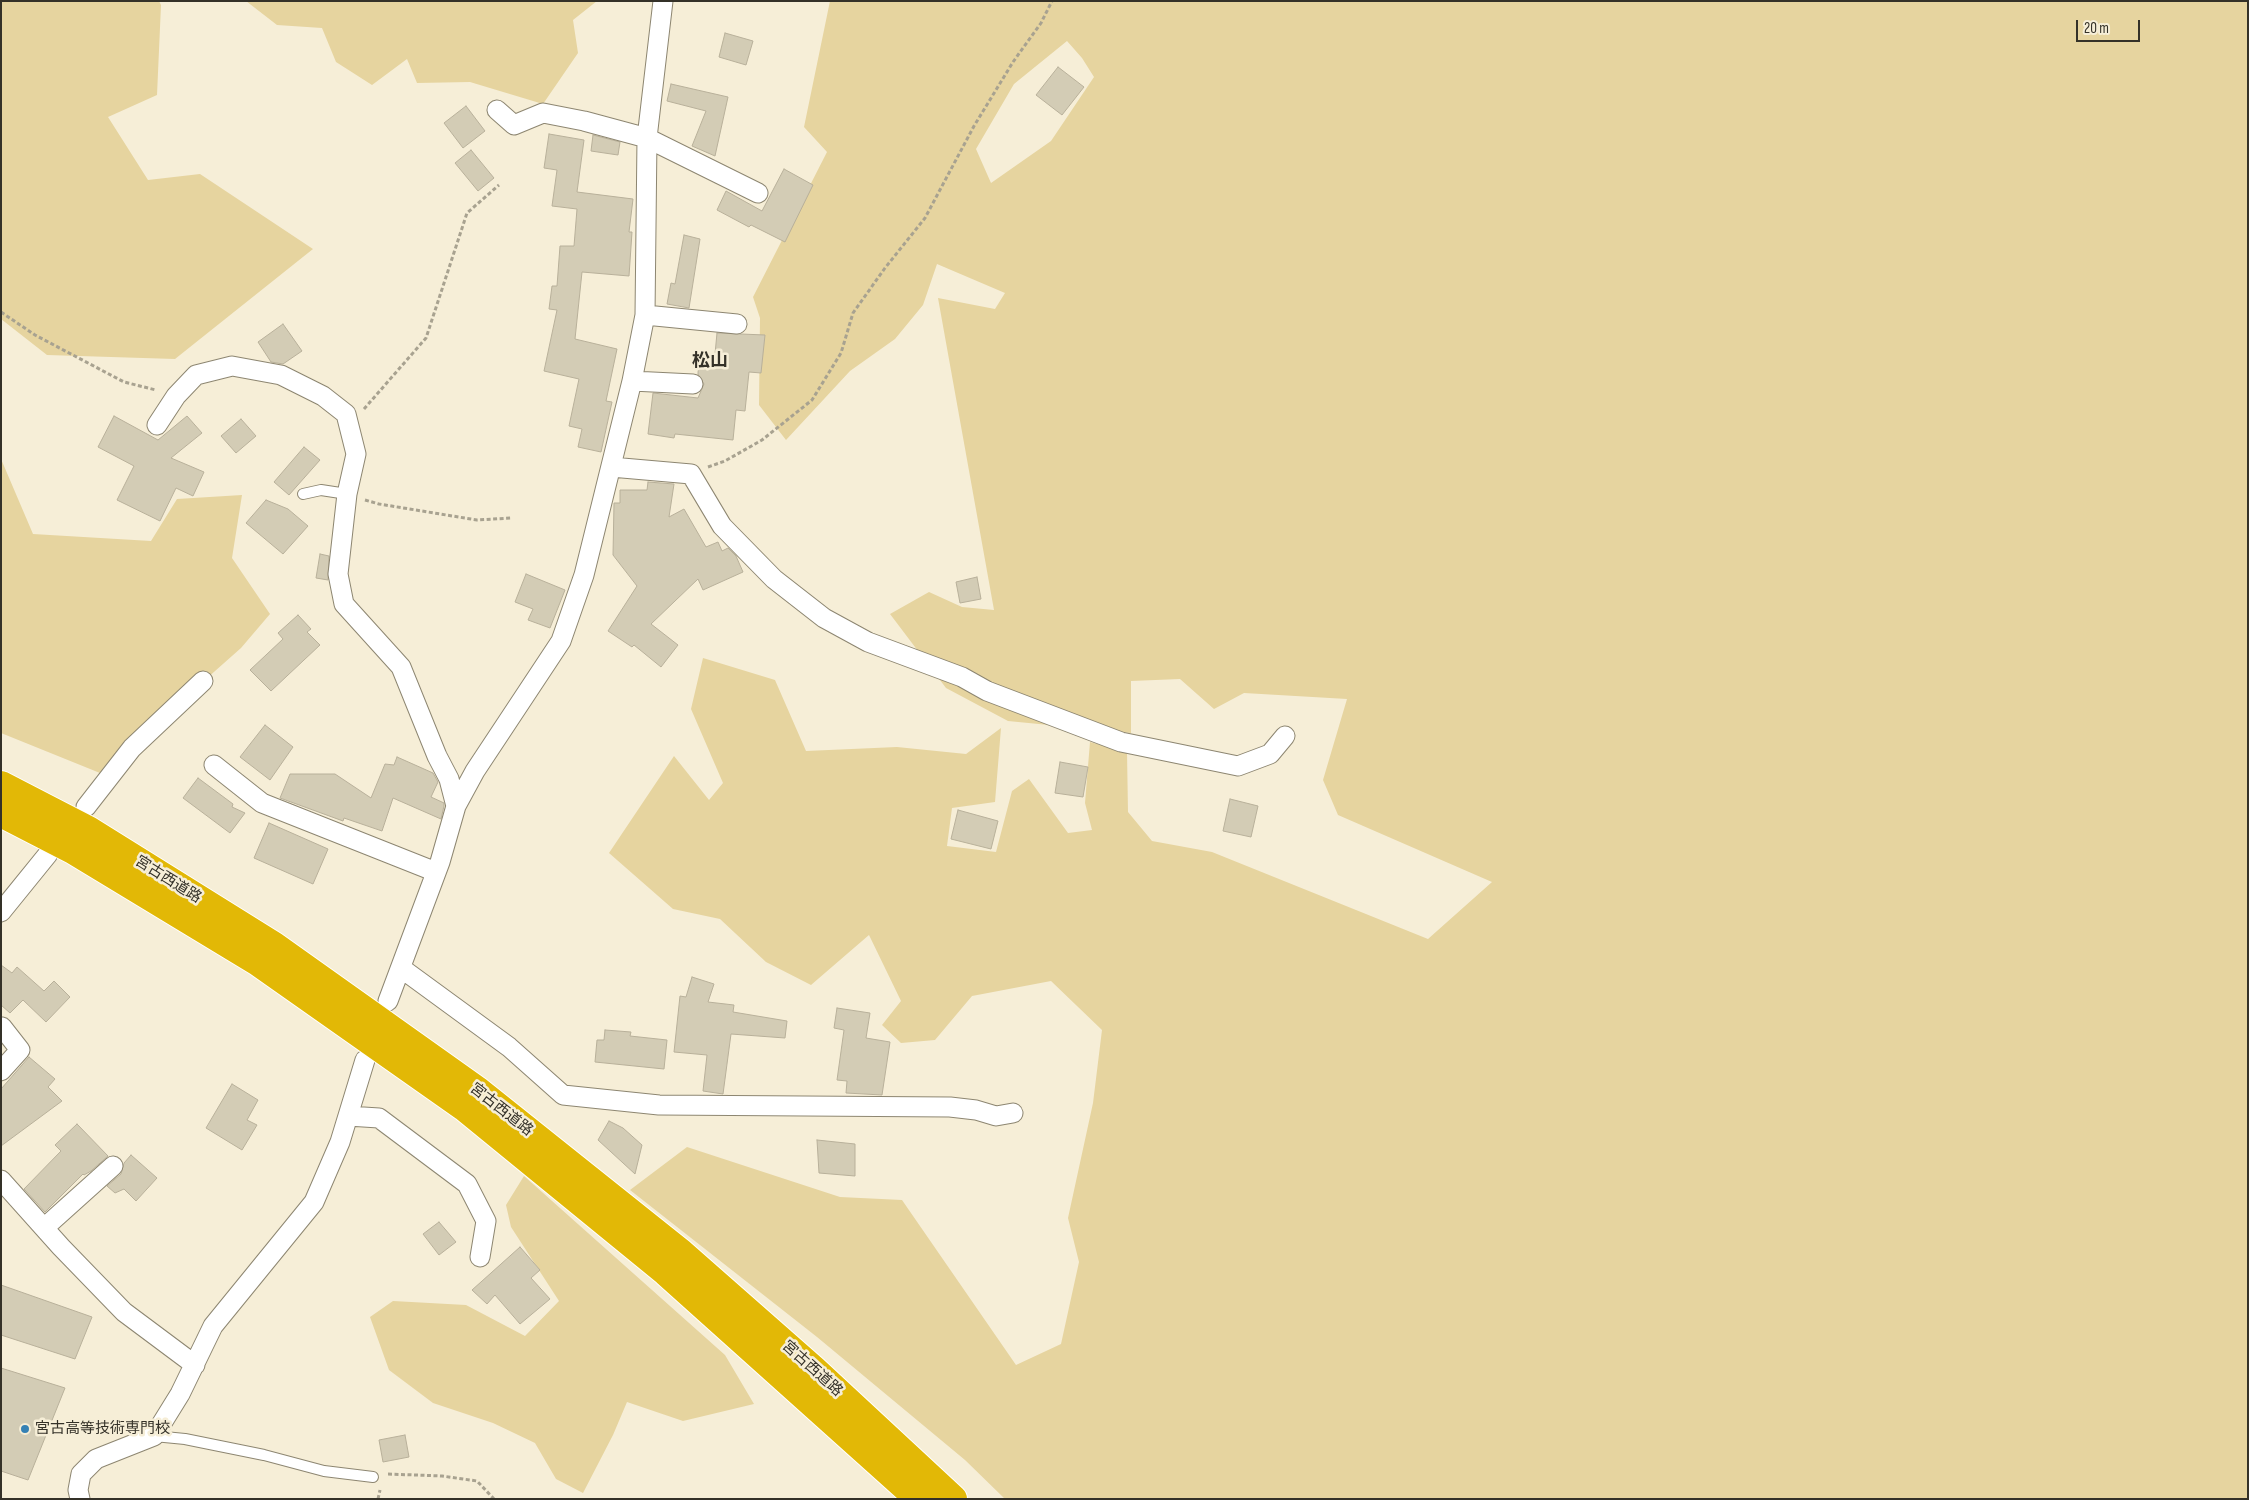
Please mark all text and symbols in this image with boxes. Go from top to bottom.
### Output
scale bar [2079,10,2143,42]
text: 20 m [2084,19,2109,38]
district label: 松山 [692,350,728,372]
street label: 宮古西道路 [131,852,205,908]
street label: 宮古西道路 [466,1080,536,1140]
street label: 宮古西道路 [778,1337,846,1401]
place label: 宮古高等技術専門校 [35,1420,170,1438]
marker: 宮古高等技術専門校 [19,1423,31,1435]

